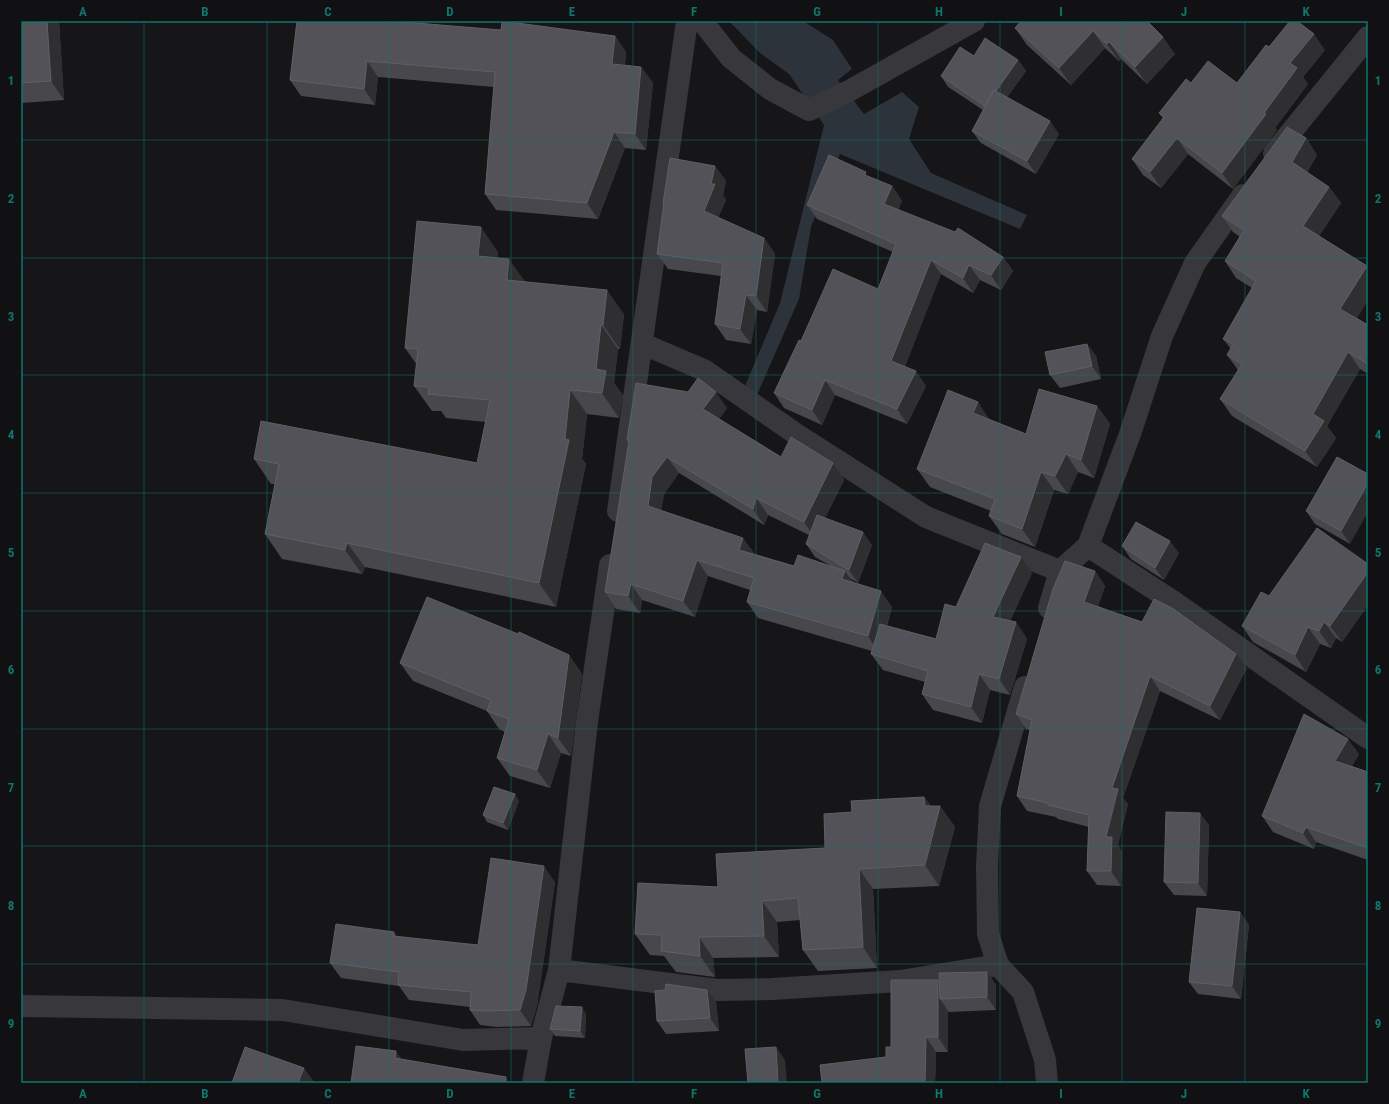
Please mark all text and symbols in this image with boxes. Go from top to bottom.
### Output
text: A [79,4,87,19]
text: B [201,4,209,19]
text: C [324,4,332,19]
text: D [446,4,454,19]
text: E [569,4,576,19]
text: F [691,4,697,19]
text: G [813,4,821,19]
text: H [935,4,943,19]
text: I [1059,4,1063,19]
text: J [1181,4,1187,19]
text: K [1302,4,1310,19]
text: 1 [8,73,14,88]
text: 1 [1375,73,1381,88]
text: 2 [8,191,15,206]
text: 2 [1375,191,1382,206]
text: 3 [8,309,14,324]
text: 3 [1375,309,1381,324]
text: 4 [8,427,15,442]
text: 4 [1375,427,1382,442]
text: 5 [8,545,15,560]
text: 5 [1375,545,1382,560]
text: 6 [8,662,15,677]
text: 6 [1375,662,1382,677]
text: 7 [8,780,15,795]
text: 7 [1375,780,1382,795]
text: 8 [8,898,14,913]
text: 8 [1375,898,1381,913]
text: 9 [8,1016,14,1031]
text: 9 [1375,1016,1381,1031]
text: A [79,1086,87,1101]
text: B [201,1086,209,1101]
text: C [324,1086,332,1101]
text: D [446,1086,454,1101]
text: E [569,1086,576,1101]
text: F [691,1086,697,1101]
text: G [813,1086,821,1101]
text: H [935,1086,943,1101]
text: I [1059,1086,1063,1101]
text: J [1181,1086,1187,1101]
text: K [1302,1086,1310,1101]

